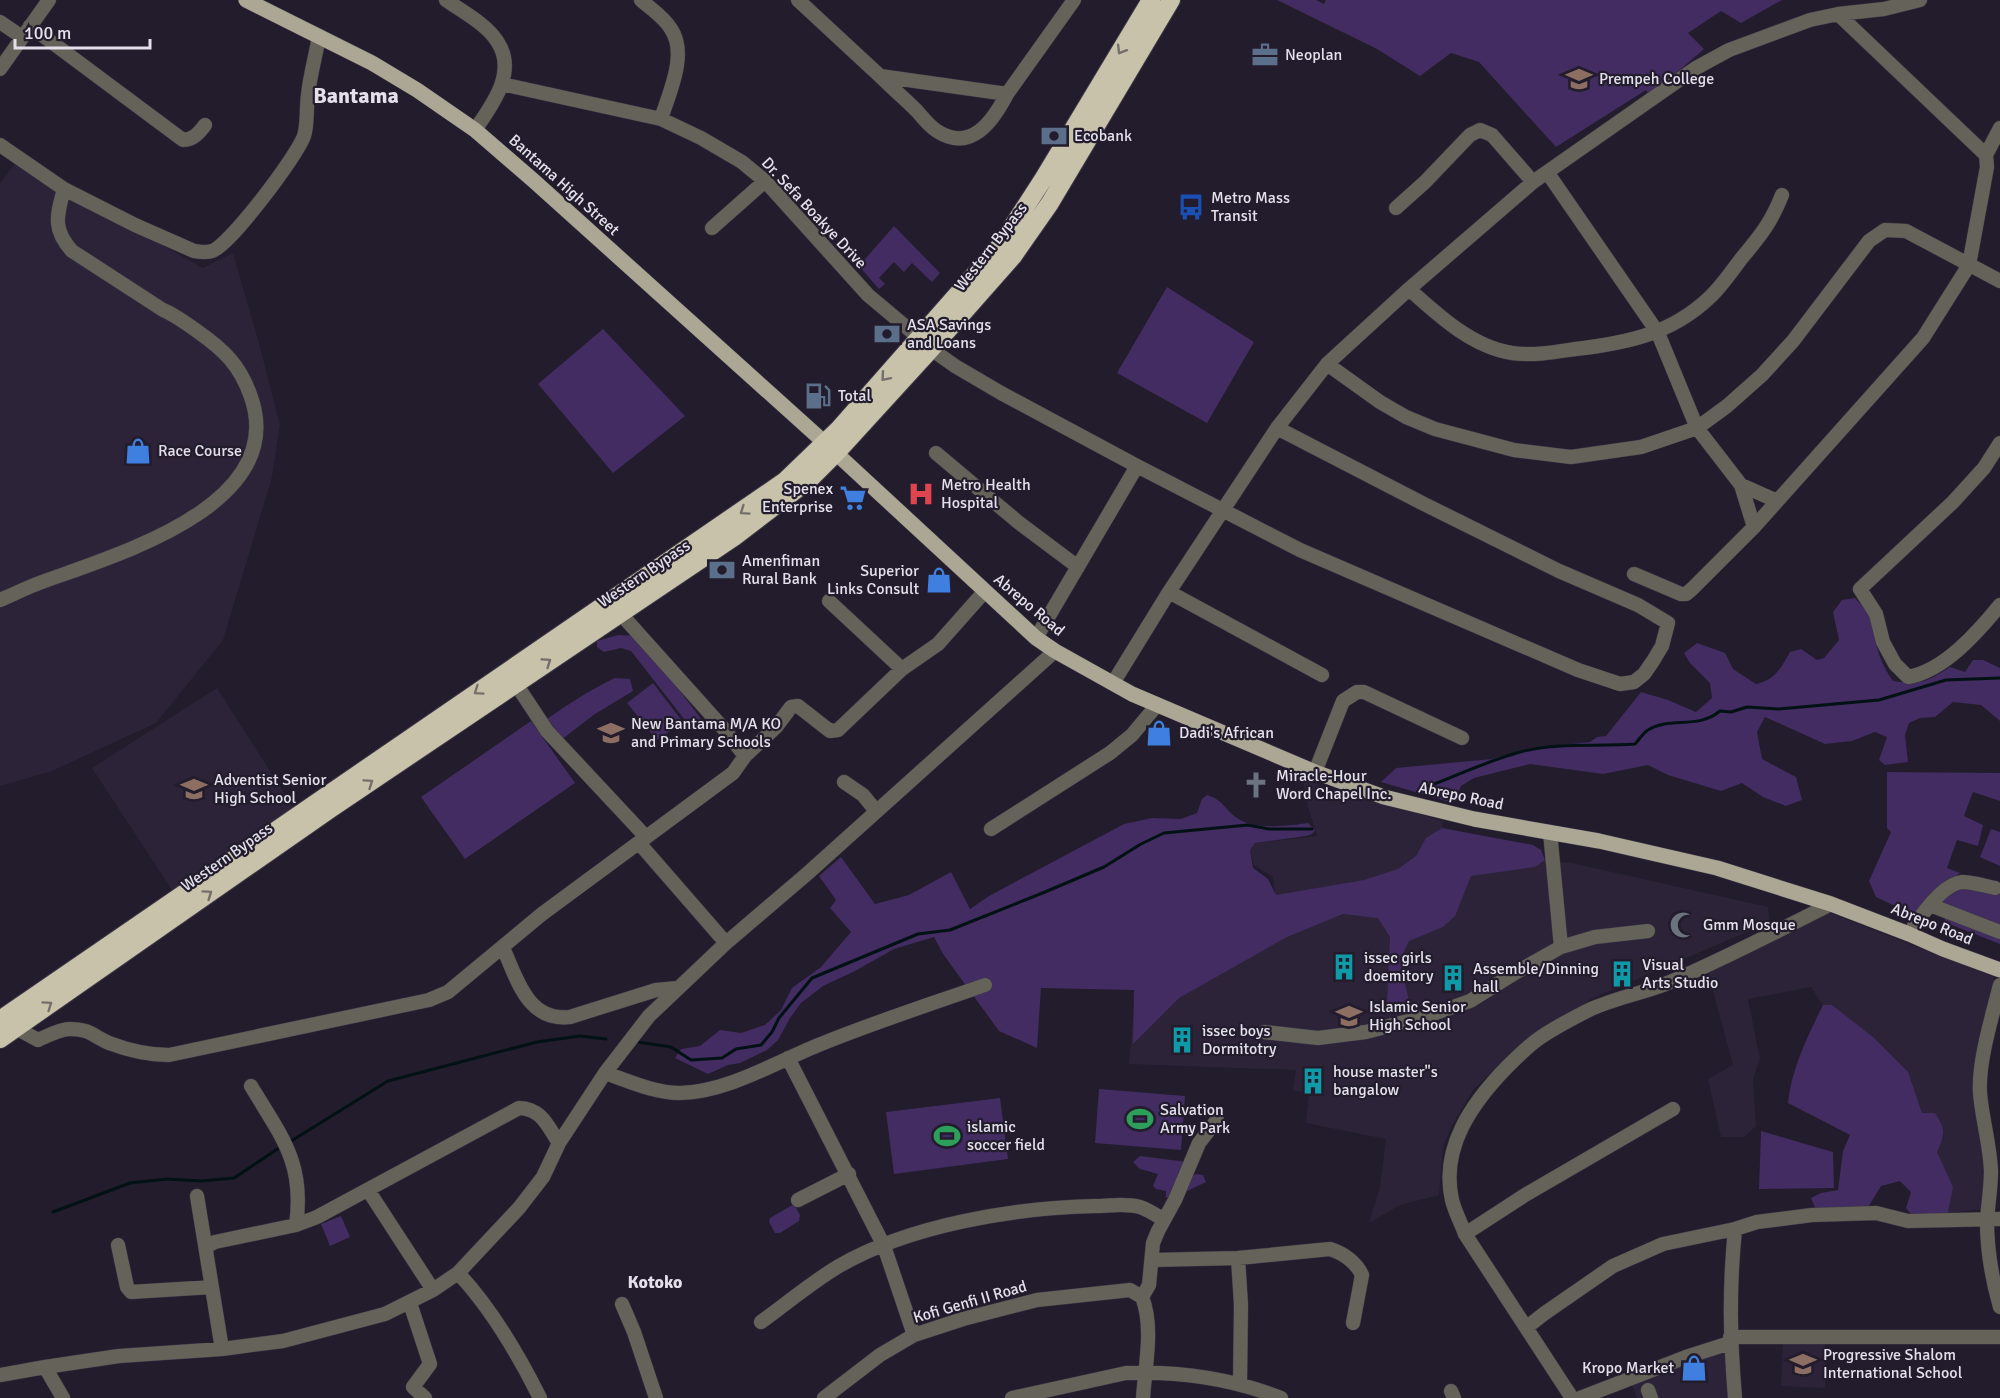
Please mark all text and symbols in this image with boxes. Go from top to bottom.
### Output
scale bar [15,12,150,50]
text: 100 m [24,22,71,44]
office icon: Neoplan [1250,40,1280,70]
one-way arrow [1117,44,1129,54]
place label: Neoplan [1285,45,1342,65]
school or university icon: Prempeh College [1564,64,1594,94]
place label: Prempeh College [1599,69,1714,89]
district label: Bantama [313,82,399,109]
bank icon: Ecobank [1039,121,1069,151]
place label: Ecobank [1074,126,1132,146]
street label: Bantama High Street [504,130,624,240]
street label: Dr. Sefa Boakye Drive [757,153,871,273]
place label: Metro Mass Transit [1211,188,1290,226]
bus stop icon: Metro Mass Transit [1176,192,1206,222]
street label: Western Bypass [950,199,1032,295]
place label: ASA Savings and Loans [907,315,991,353]
bank icon: ASA Savings and Loans [872,319,902,349]
one-way arrow [881,370,892,381]
fuel station icon: Total [803,381,833,411]
place label: Total [838,386,871,406]
shop icon: Race Course [123,436,153,466]
place label: Race Course [158,441,242,461]
place label: Metro Health Hospital [941,475,1031,513]
place label: Spenex Enterprise [762,479,834,517]
hospital icon: Metro Health Hospital [906,479,936,509]
supermarket icon: Spenex Enterprise [838,483,868,513]
one-way arrow [739,504,750,515]
street label: Western Bypass [594,536,694,612]
place label: Amenfiman Rural Bank [742,551,820,589]
bank icon: Amenfiman Rural Bank [707,555,737,585]
place label: Superior Links Consult [827,561,919,599]
shop icon: Superior Links Consult [924,565,954,595]
street label: Abrepo Road [989,570,1069,640]
one-way arrow [541,658,552,669]
one-way arrow [474,684,485,695]
place label: New Bantama M/A KO and Primary Schools [631,714,781,752]
school or university icon: New Bantama M/A KO and Primary Schools [596,718,626,748]
shop icon: Dadi's African [1144,718,1174,748]
place label: Dadi's African [1179,723,1274,743]
place label: Miracle-Hour Word Chapel Inc. [1276,766,1391,804]
place label: Adventist Senior High School [214,770,326,808]
church icon: Miracle-Hour Word Chapel Inc. [1241,770,1271,800]
school or university icon: Adventist Senior High School [179,774,209,804]
street label: Abrepo Road [1417,777,1505,815]
one-way arrow [362,779,373,790]
street label: Western Bypass [177,818,277,896]
one-way arrow [201,890,212,901]
street label: Abrepo Road [1888,899,1976,949]
mosque icon: Gmm Mosque [1668,910,1698,940]
place label: Gmm Mosque [1703,915,1796,935]
place label: issec girls doemitory [1364,948,1434,986]
building icon: issec girls doemitory [1329,952,1359,982]
place label: Visual Arts Studio [1642,955,1718,993]
place label: Assemble/Dinning hall [1473,959,1599,997]
building icon: Visual Arts Studio [1607,959,1637,989]
building icon: Assemble/Dinning hall [1438,963,1468,993]
place label: Islamic Senior High School [1369,997,1466,1035]
one-way arrow [41,1001,52,1012]
school or university icon: Islamic Senior High School [1334,1001,1364,1031]
place label: issec boys Dormitotry [1202,1021,1277,1059]
building icon: issec boys Dormitotry [1167,1025,1197,1055]
place label: house master"s bangalow [1333,1062,1438,1100]
building icon: house master"s bangalow [1298,1066,1328,1096]
place label: Salvation Army Park [1160,1100,1230,1138]
sports icon: Salvation Army Park [1125,1104,1155,1134]
place label: islamic soccer field [967,1117,1045,1155]
sports icon: islamic soccer field [932,1121,962,1151]
district label: Kotoko [628,1271,682,1293]
street label: Kofi Genfi II Road [911,1276,1029,1328]
place label: Progressive Shalom International School [1823,1345,1963,1383]
school or university icon: Progressive Shalom International School [1788,1349,1818,1379]
shop icon: Kropo Market [1679,1353,1709,1383]
place label: Kropo Market [1582,1358,1674,1378]

